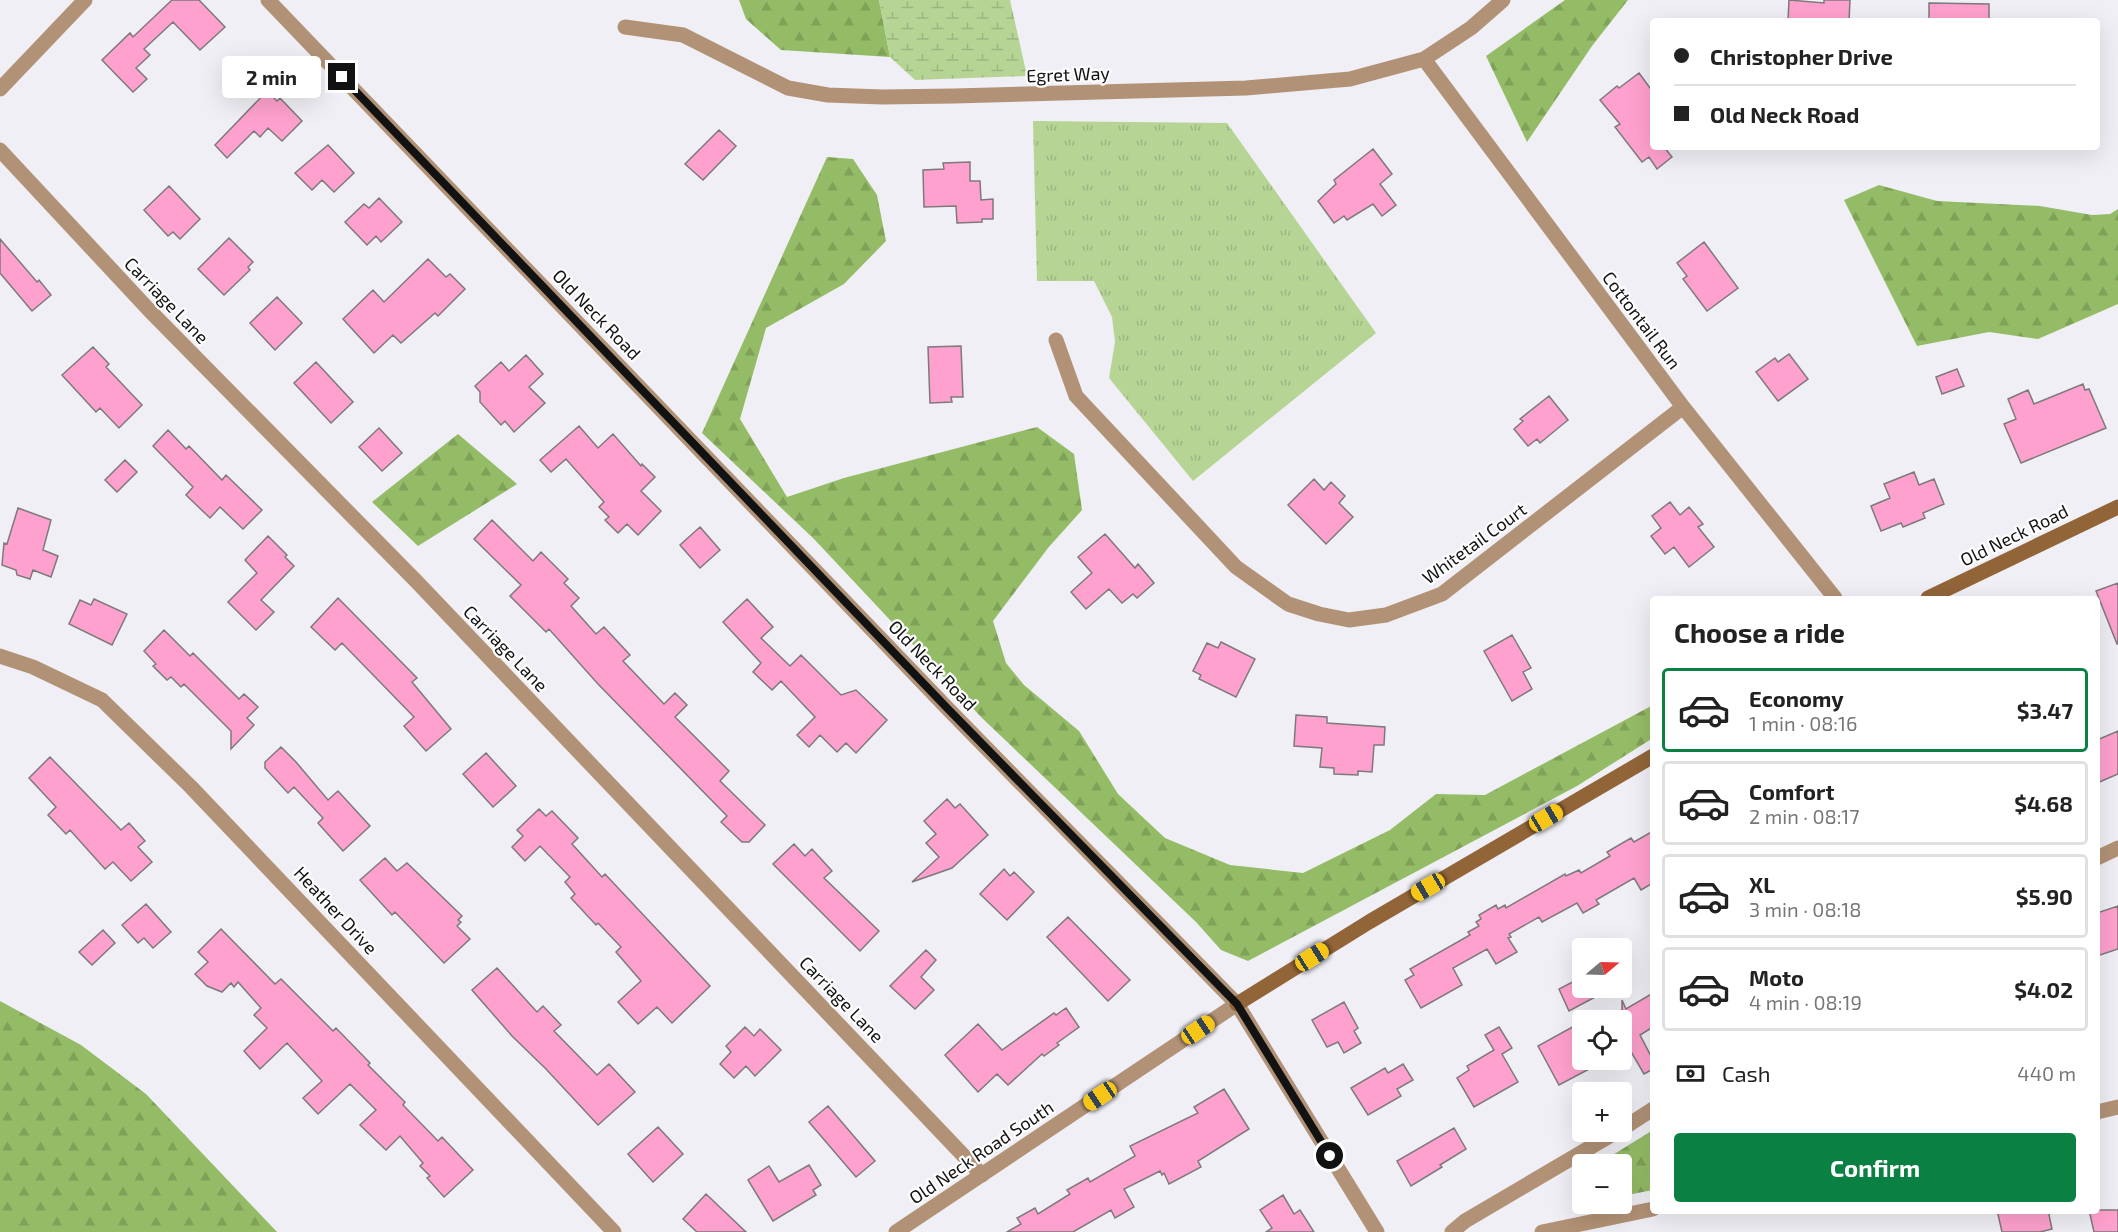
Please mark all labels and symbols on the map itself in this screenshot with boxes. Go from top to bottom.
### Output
callout: 2 min [222,56,321,98]
street label: Egret Way [1026,62,1111,86]
route end [328,63,355,90]
street label: Carriage Lane [120,252,214,348]
street label: Old Neck Road [548,264,646,364]
street label: Cottontail Run [1598,267,1686,373]
street label: Whitetail Court [1418,498,1531,588]
street label: Old Neck Road [1956,499,2072,571]
street label: Carriage Lane [459,600,553,696]
street label: Old Neck Road [884,615,982,715]
car [1526,801,1566,835]
street label: Heather Drive [290,861,382,959]
car [1408,870,1448,904]
north arrow [1572,938,1632,998]
car [1292,940,1332,974]
street label: Carriage Lane [795,951,889,1047]
car [1178,1012,1218,1048]
car [1080,1078,1120,1114]
street label: Old Neck Road South [905,1096,1057,1208]
route start [1316,1142,1343,1169]

